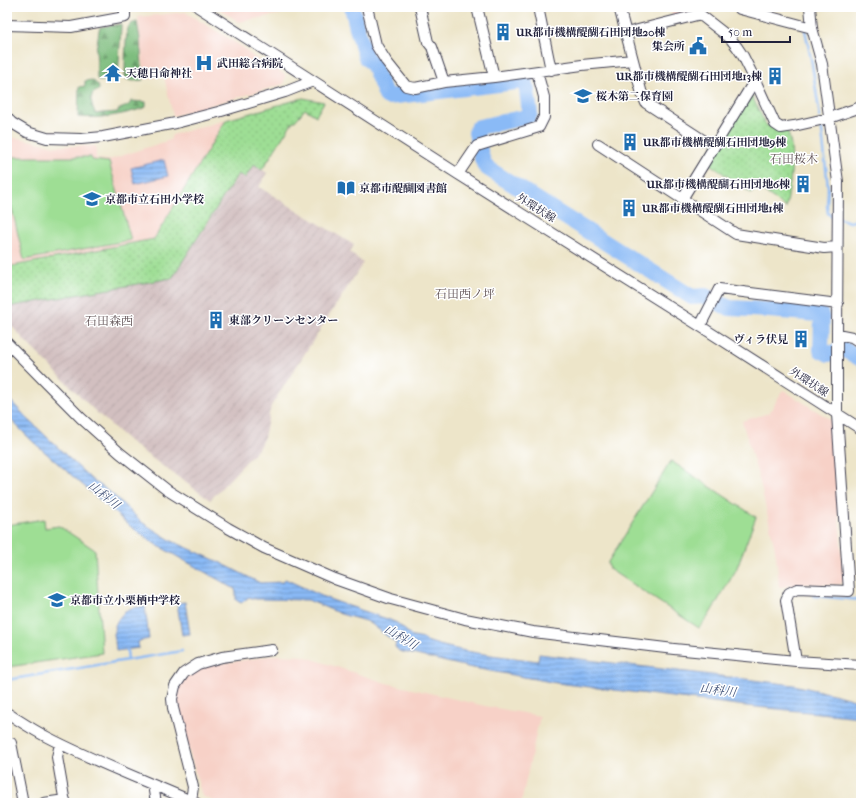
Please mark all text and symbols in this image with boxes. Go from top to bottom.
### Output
scale bar [722,18,790,44]
building icon: UR都市機構醍醐石田団地20棟 [493,22,513,42]
text: 50 m [728,25,752,39]
place label: UR都市機構醍醐石田団地20棟 [515,26,665,39]
public building icon: 集会所 [688,36,708,56]
place label: 集会所 [652,40,685,53]
hospital icon: 武田総合病院 [194,53,214,73]
place label: 武田総合病院 [217,57,283,70]
temple icon: 天穂日命神社 [103,63,123,83]
building icon: UR都市機構醍醐石田団地13棟 [765,66,785,86]
place label: 天穂日命神社 [126,67,192,80]
place label: UR都市機構醍醐石田団地13棟 [615,70,762,83]
school or university icon: 桜木第二保育園 [573,86,593,106]
place label: 桜木第二保育園 [596,90,673,103]
building icon: UR都市機構醍醐石田団地9棟 [620,132,640,152]
place label: UR都市機構醍醐石田団地9棟 [642,136,786,149]
district label: 石田桜木 [770,152,818,166]
building icon: UR都市機構醍醐石田団地6棟 [793,174,813,194]
library icon: 京都市醍醐図書館 [336,178,356,198]
place label: UR都市機構醍醐石田団地6棟 [646,178,790,191]
place label: 京都市醍醐図書館 [359,182,447,195]
school or university icon: 京都市立石田小学校 [82,189,102,209]
street label: 外環状線 [514,191,558,225]
place label: 京都市立石田小学校 [105,193,204,206]
building icon: UR都市機構醍醐石田団地1棟 [619,198,639,218]
place label: UR都市機構醍醐石田団地1棟 [641,202,783,215]
district label: 石田西ノ坪 [435,287,495,301]
building icon: 東部クリーンセンター [206,310,226,330]
district label: 石田森西 [85,314,133,328]
place label: 東部クリーンセンター [229,314,338,327]
building icon: ヴィラ伏見 [791,329,811,349]
place label: ヴィラ伏見 [734,333,788,346]
street label: 外環状線 [787,365,831,399]
water label: 山科川 [86,478,124,513]
school or university icon: 京都市立小栗栖中学校 [47,590,67,610]
place label: 京都市立小栗栖中学校 [70,594,180,607]
water label: 山科川 [382,622,422,653]
water label: 山科川 [699,681,739,700]

